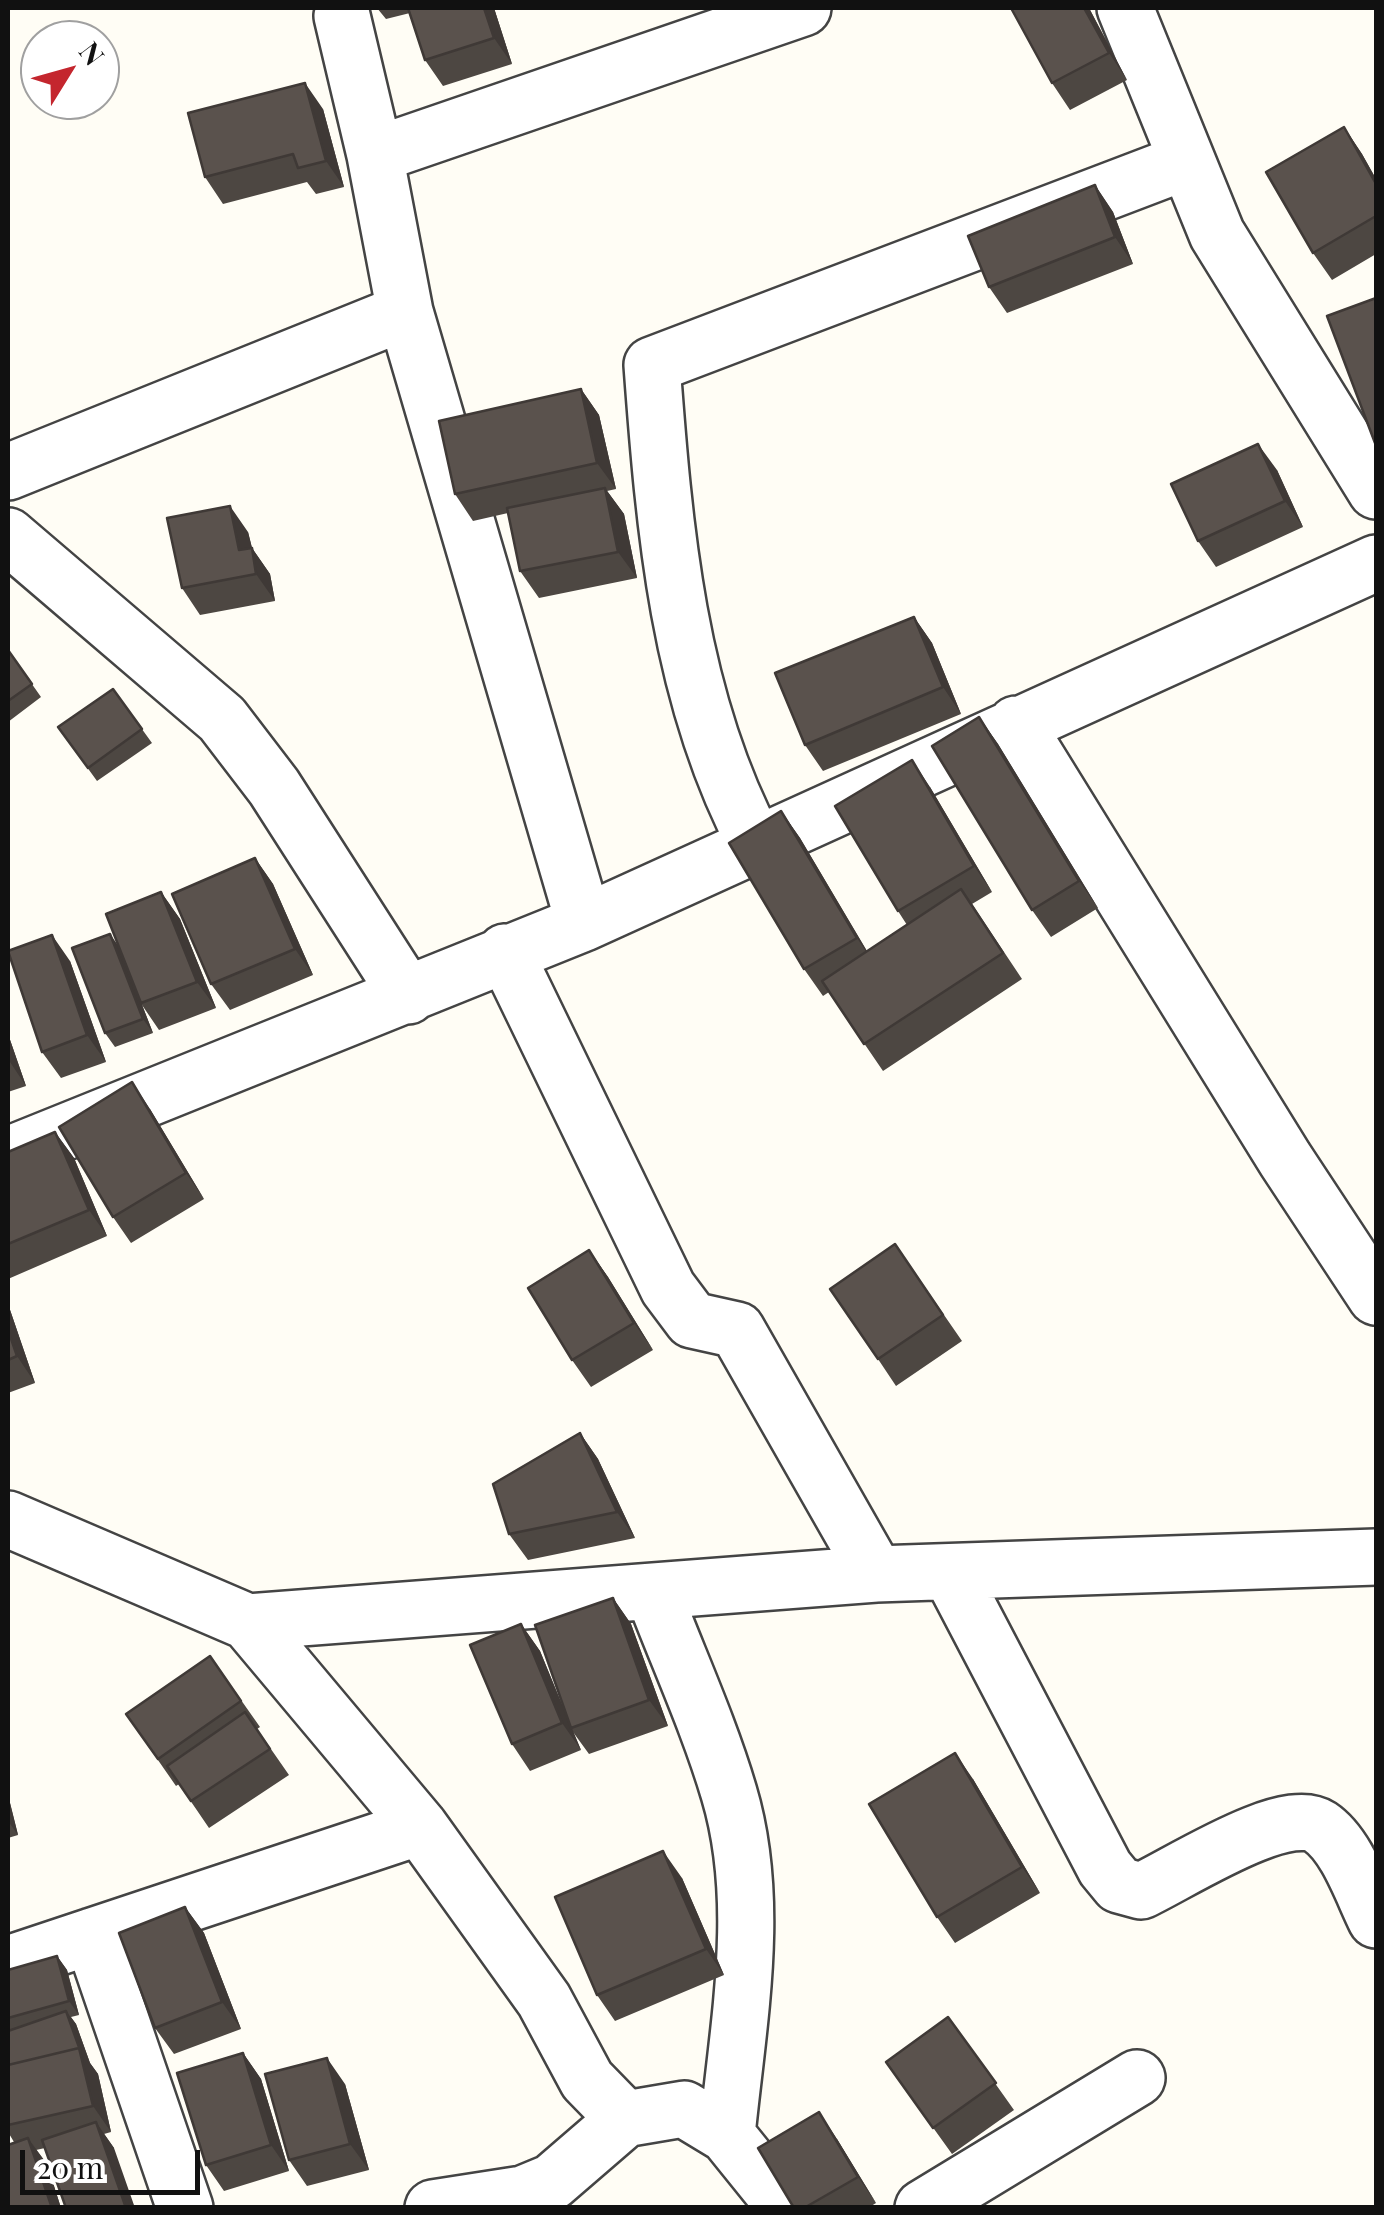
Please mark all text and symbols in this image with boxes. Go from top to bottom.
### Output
north arrow [20,20,120,120]
text: N [72,34,114,72]
scale bar [25,2130,205,2192]
text: 20 m [37,2147,103,2187]

